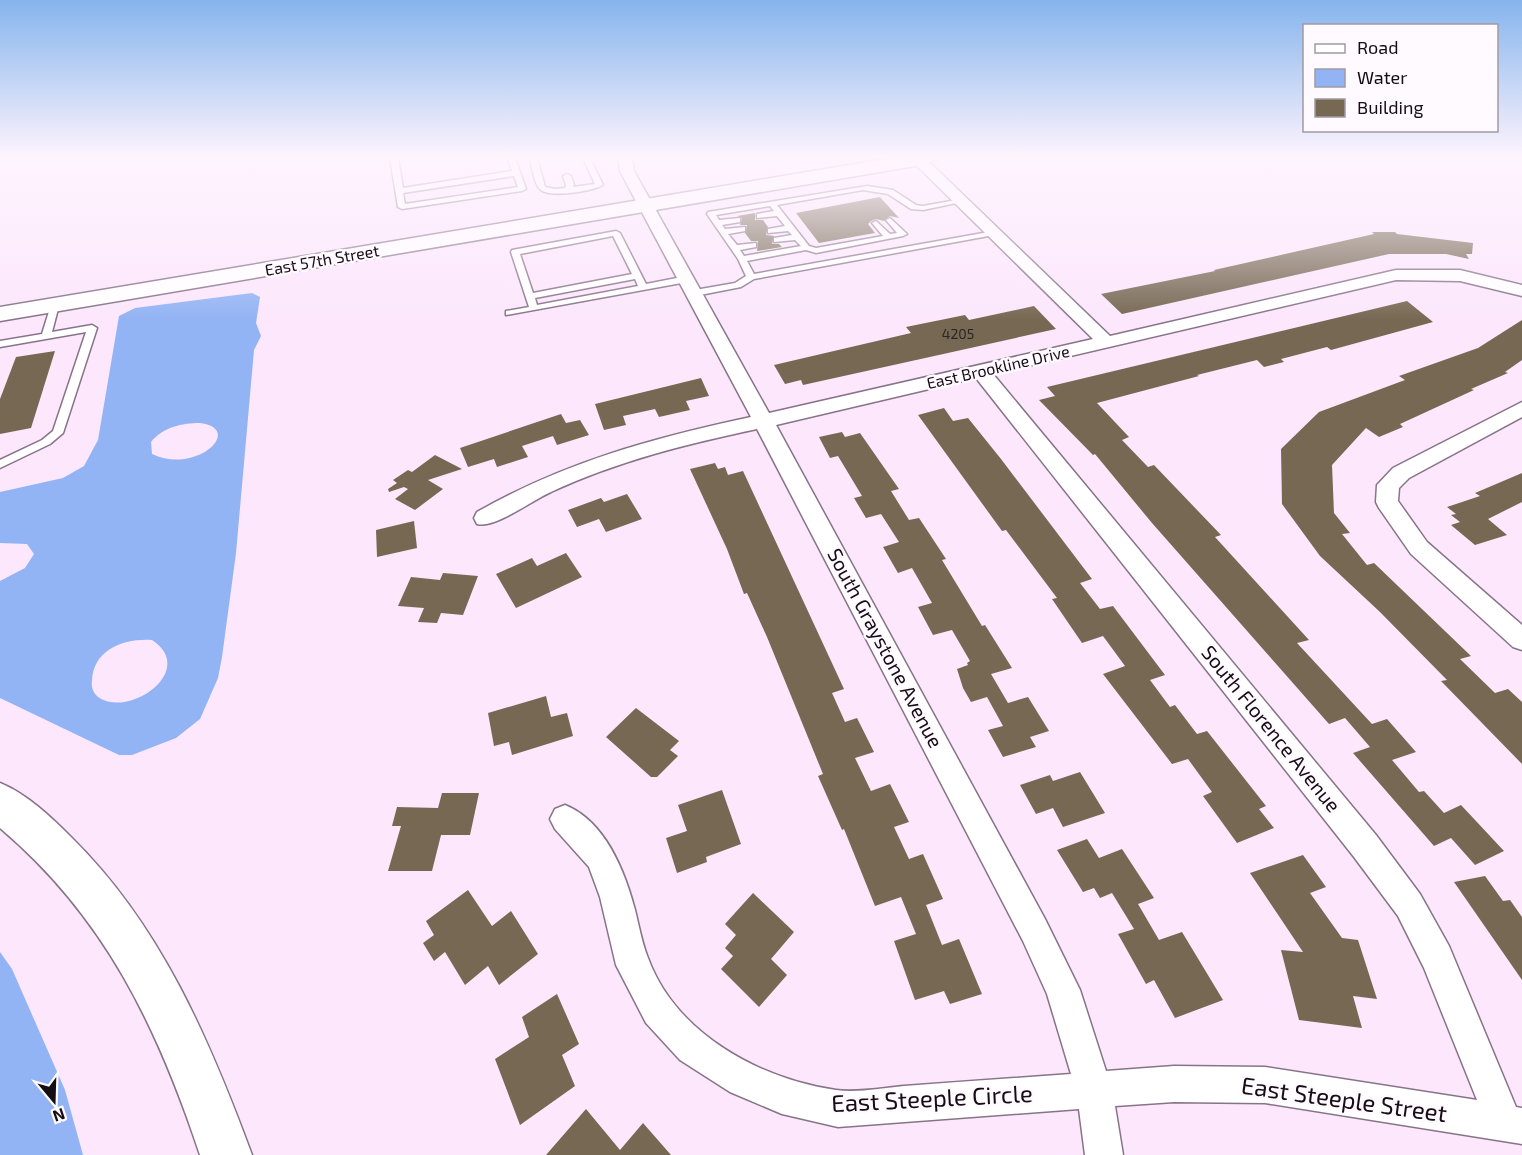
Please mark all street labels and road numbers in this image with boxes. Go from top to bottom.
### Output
street label: East 57th Street [263,240,381,279]
street label: East Brookline Drive [925,341,1071,392]
street label: South Graystone Avenue [823,544,949,751]
street label: South Florence Avenue [1197,640,1346,816]
street label: East Steeple Street [1239,1070,1449,1127]
street label: East Steeple Circle [831,1078,1033,1117]

